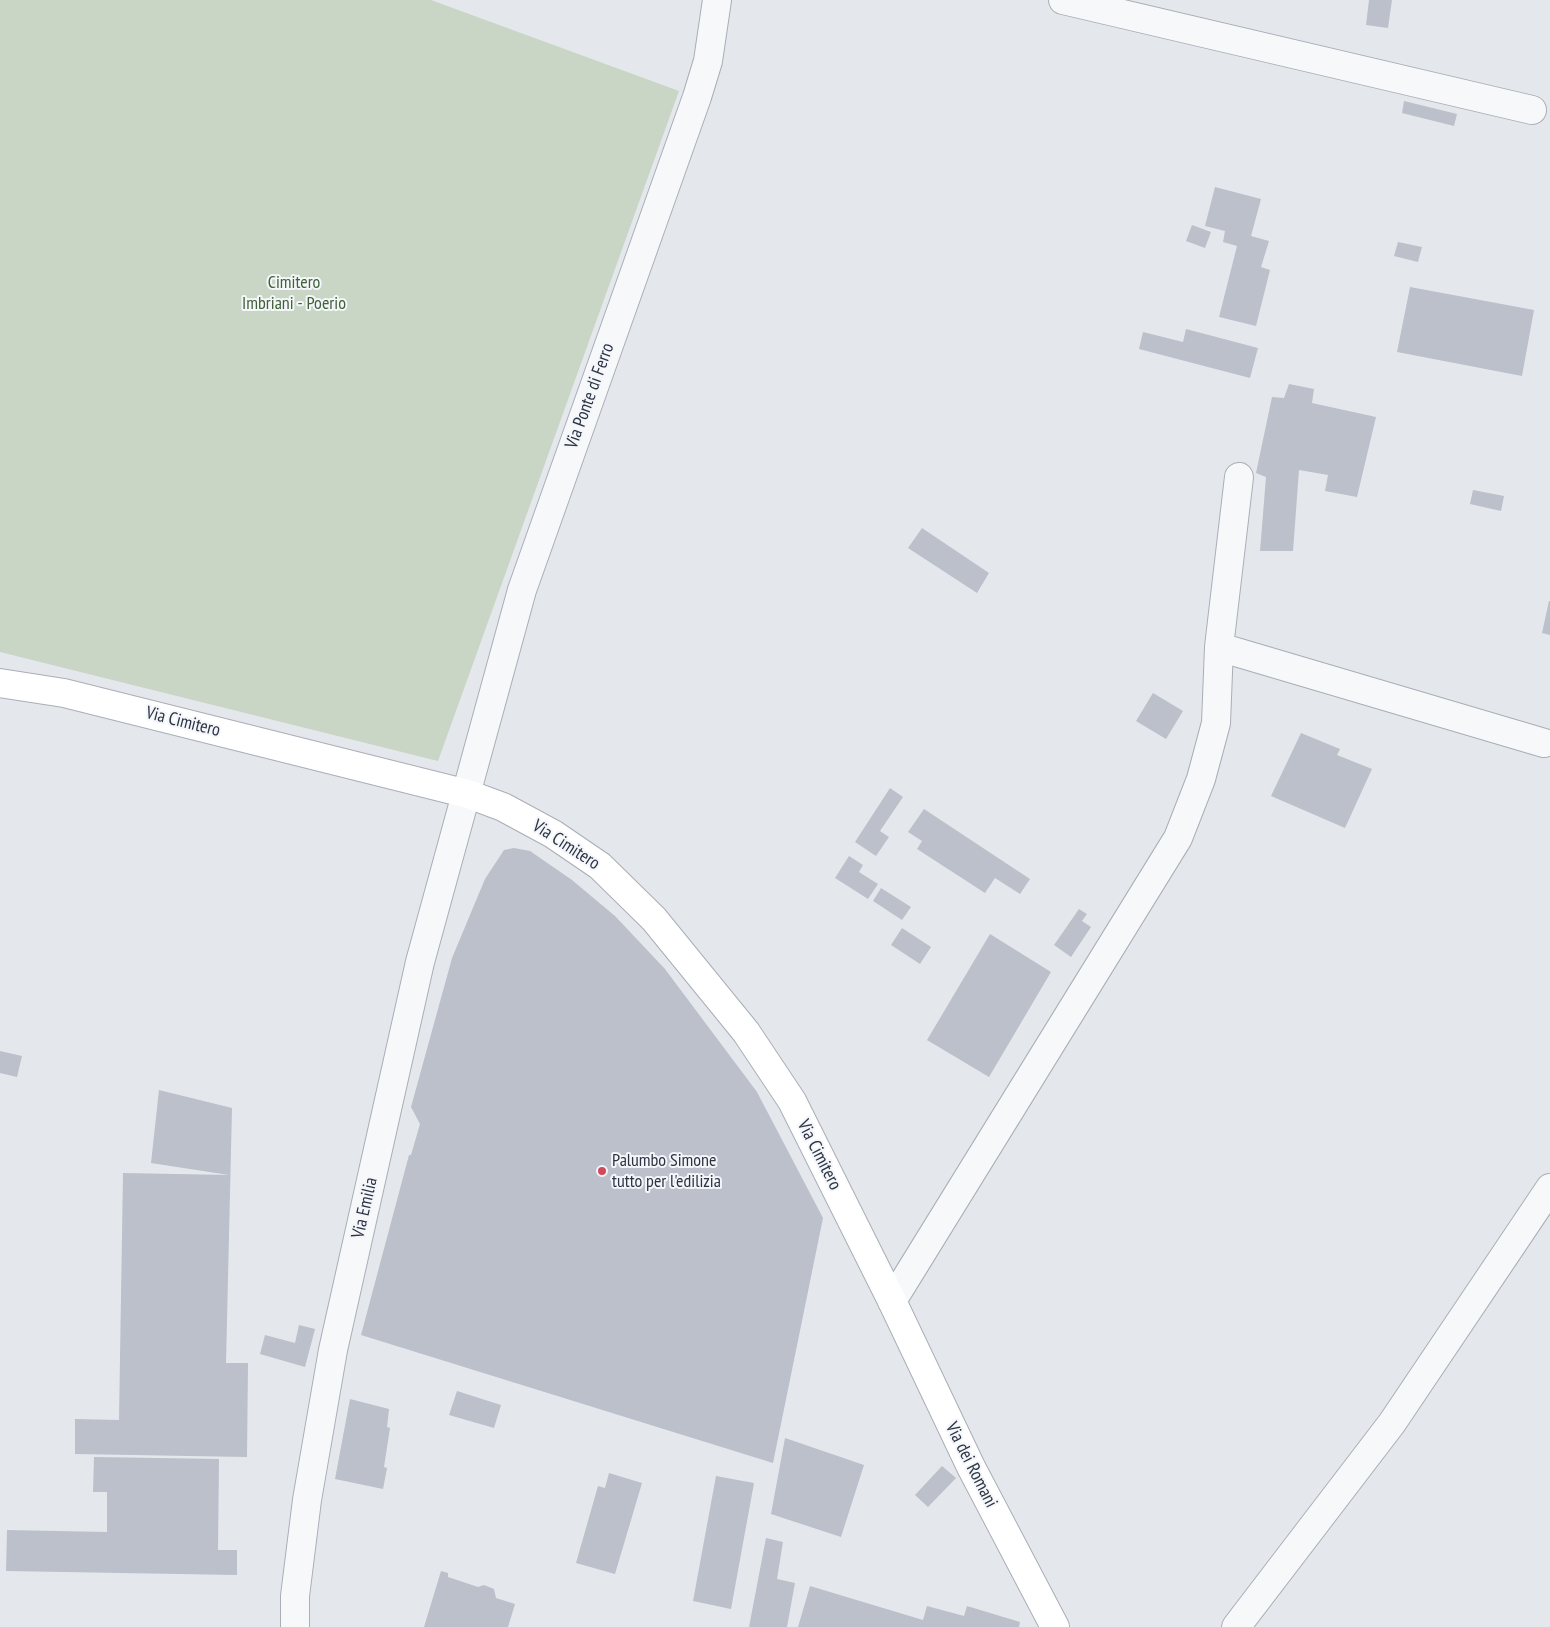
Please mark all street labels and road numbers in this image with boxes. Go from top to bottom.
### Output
street label: Via Ponte di Ferro [561,340,619,452]
street label: Via Cimitero [144,702,222,742]
street label: Via Cimitero [528,815,604,875]
street label: Via Cimitero [792,1116,846,1194]
street label: Via Emilia [348,1175,382,1241]
street label: Via dei Romani [940,1419,1002,1511]

